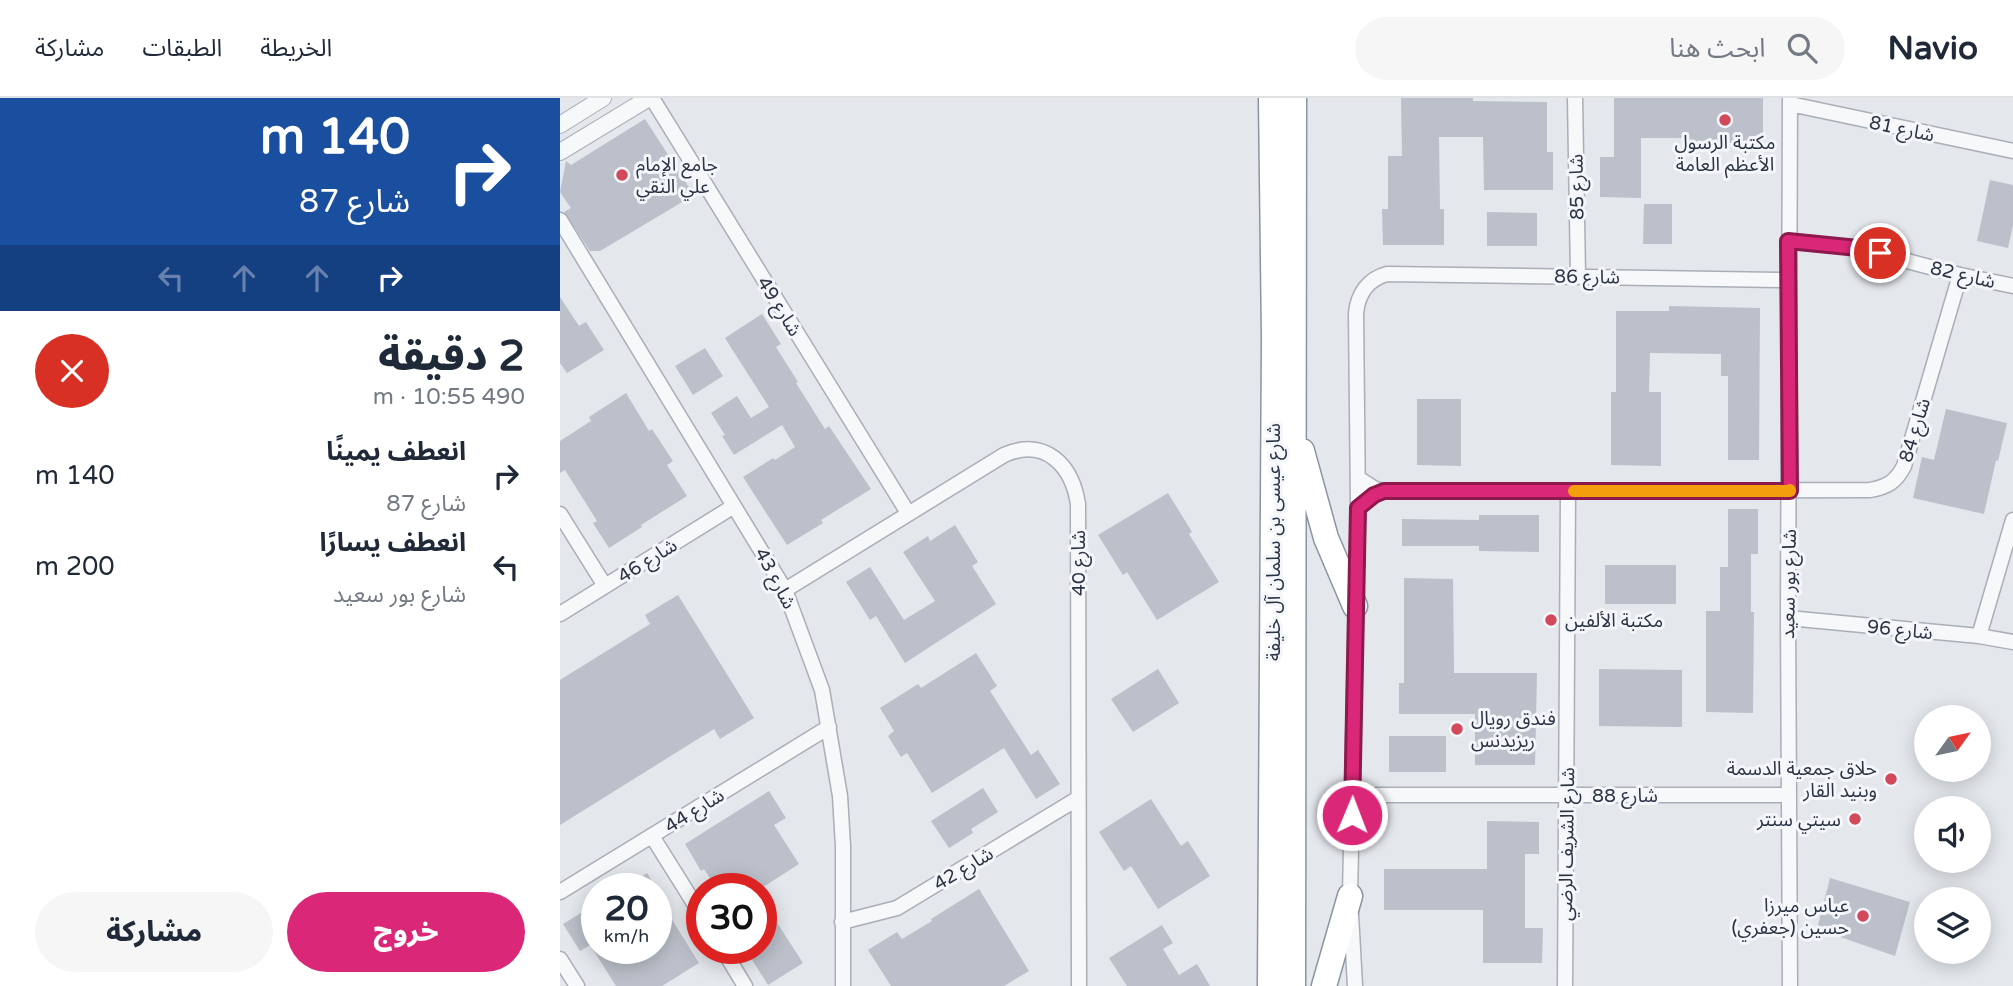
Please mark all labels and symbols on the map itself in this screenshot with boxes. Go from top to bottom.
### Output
street label: شارع 81 [1867,111,1936,149]
marker: مكتبة الرسول الأعظم العامة [1717,112,1733,128]
place label: مكتبة الرسول الأعظم العامة [1675,132,1775,179]
place label: جامع الإمام علي النقي [636,154,718,201]
street label: شارع 85 [1565,154,1591,220]
marker: جامع الإمام علي النقي [614,167,630,183]
pin [1850,223,1910,283]
street label: شارع 82 [1928,257,1997,295]
street label: شارع 86 [1554,265,1620,291]
street label: شارع 49 [751,273,806,341]
street label: شارع 84 [1895,396,1937,466]
street label: شارع عيسى بن سلمان آل خليفة [1263,423,1287,661]
street label: شارع بور سعيد [1777,529,1803,639]
street label: شارع 40 [1068,530,1092,596]
street label: شارع 46 [614,534,682,589]
street label: شارع 43 [748,544,800,614]
place label: مكتبة الألفين [1565,610,1663,632]
marker: مكتبة الألفين [1543,612,1559,628]
street label: شارع 96 [1866,616,1934,646]
north arrow [1914,705,1992,782]
place label: فندق رويال ريزيدنس [1471,708,1556,752]
marker: فندق رويال ريزيدنس [1449,721,1465,737]
place label: حلاق جمعية الدسمة وبنيد القار [1727,758,1877,802]
street label: شارع الشريف الرضي [1555,767,1583,921]
marker: حلاق جمعية الدسمة وبنيد القار [1883,771,1899,787]
position arrow [1315,778,1389,852]
street label: شارع 44 [661,784,729,839]
street label: شارع 88 [1592,785,1658,809]
place label: سيتي سنتر [1756,809,1841,834]
marker: سيتي سنتر [1847,811,1863,827]
street label: شارع 42 [930,842,998,897]
speed limit sign: 30 [686,873,777,964]
place label: عباس ميرزا حسين (جعفري) [1731,895,1849,942]
marker: عباس ميرزا حسين (جعفري) [1855,908,1871,924]

